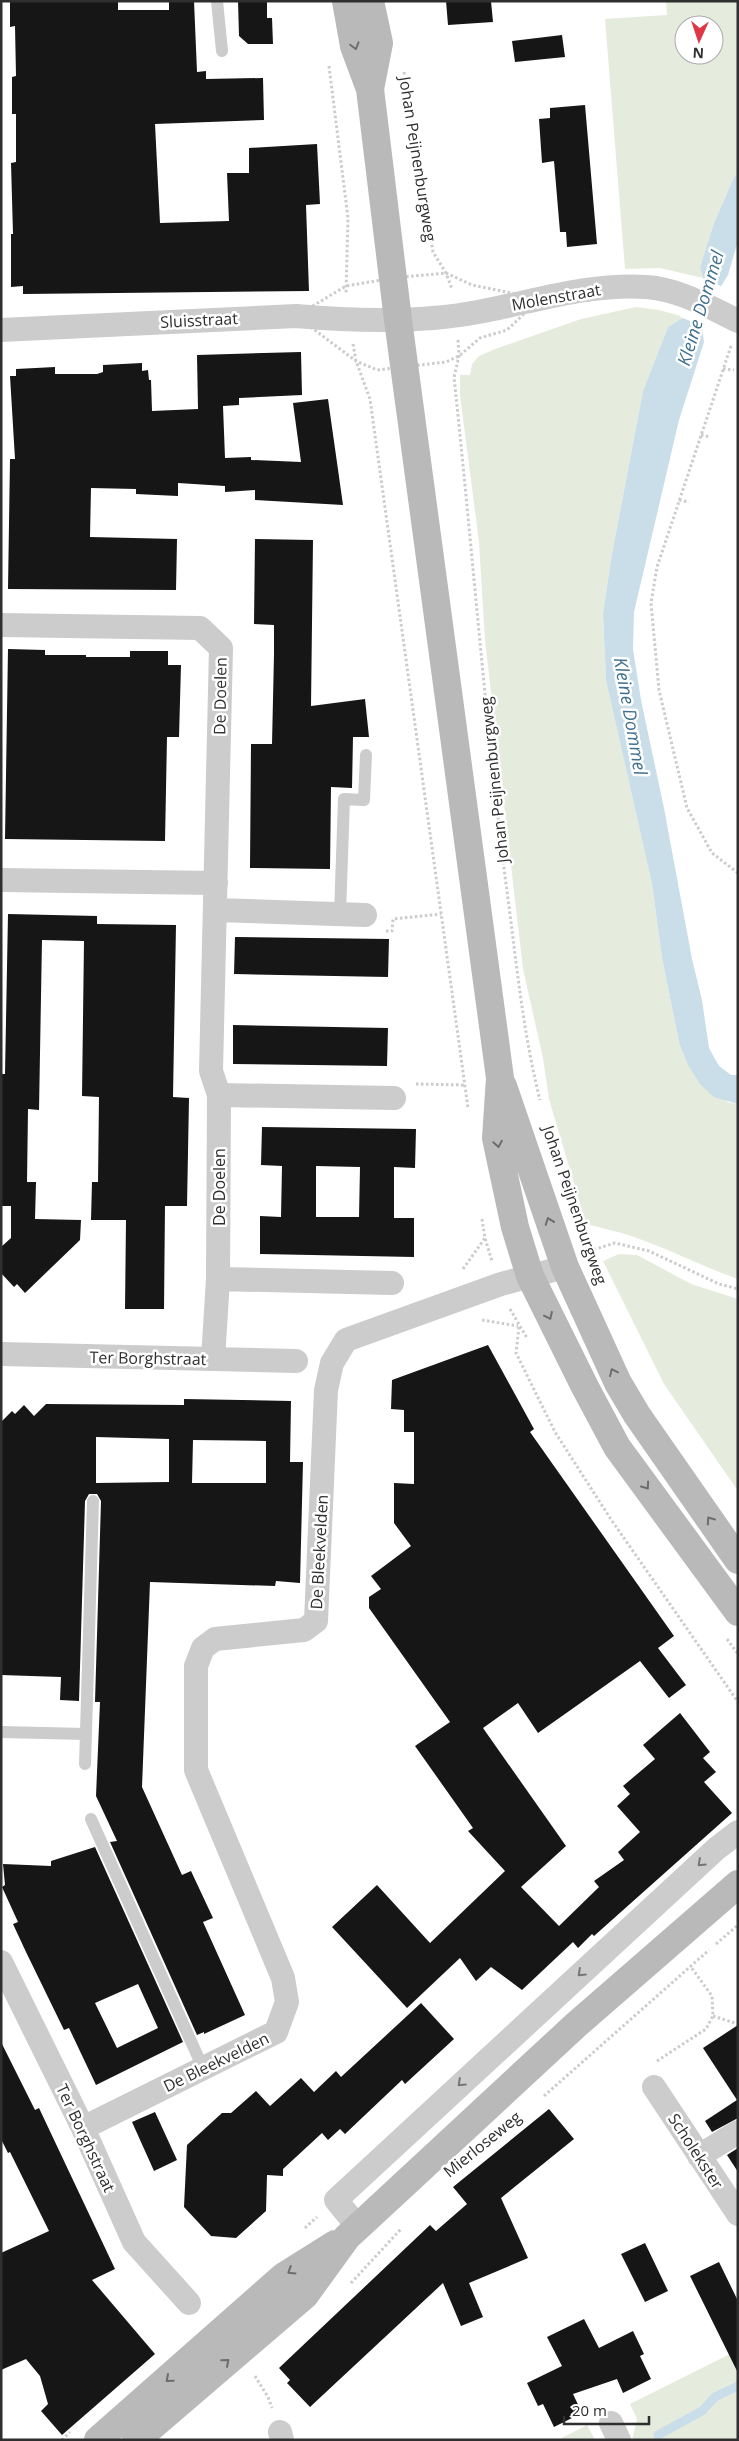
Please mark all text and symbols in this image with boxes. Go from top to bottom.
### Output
north arrow [674,15,724,65]
one-way arrow [349,42,359,50]
text: N [692,44,704,63]
street label: Johan Peijnenburgweg [394,73,442,243]
water label: Kleine Dommel [671,247,729,369]
street label: Molenstraat [510,278,603,316]
street label: Sluisstraat [160,307,239,333]
water label: Kleine Dommel [609,655,653,777]
street label: De Doelen [208,657,232,735]
street label: Johan Peijnenburgweg [474,696,514,866]
street label: Johan Peijnenburgweg [537,1121,613,1288]
one-way arrow [492,1140,502,1148]
street label: De Doelen [208,1148,230,1226]
one-way arrow [545,1217,555,1225]
one-way arrow [542,1311,553,1320]
street label: Ter Borghstraat [89,1346,207,1370]
one-way arrow [609,1369,619,1378]
one-way arrow [640,1480,649,1490]
street label: De Bleekvelden [305,1494,333,1610]
one-way arrow [707,1516,716,1526]
one-way arrow [697,1857,706,1866]
one-way arrow [578,1967,587,1976]
street label: De Bleekvelden [159,2027,273,2097]
one-way arrow [458,2077,467,2086]
street label: Ter Borghstraat [51,2080,121,2196]
street label: Mierloseweg [438,2106,526,2182]
street label: Scholekster [663,2109,729,2194]
one-way arrow [287,2265,296,2275]
one-way arrow [221,2359,230,2368]
one-way arrow [165,2373,174,2382]
scale bar [564,2394,649,2426]
text: 20 m [572,2400,607,2420]

